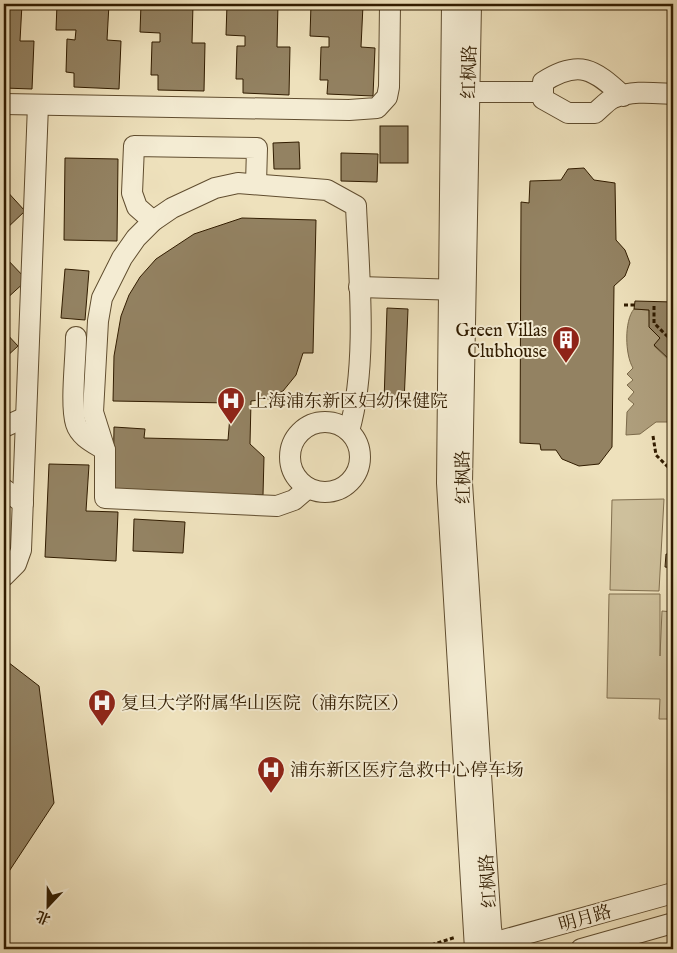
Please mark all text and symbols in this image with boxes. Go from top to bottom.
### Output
street label: 红枫路 [459,45,482,99]
place label: Green Villas Clubhouse [455,320,547,364]
building icon: Green Villas Clubhouse [551,325,581,364]
hospital icon: 上海浦东新区妇幼保健院 [216,386,246,425]
place label: 上海浦东新区妇幼保健院 [250,391,448,414]
street label: 红枫路 [453,450,476,504]
hospital icon: 复旦大学附属华山医院（浦东院区） [87,688,117,727]
place label: 复旦大学附属华山医院（浦东院区） [121,693,409,716]
hospital icon: 浦东新区医疗急救中心停车场 [256,755,286,794]
place label: 浦东新区医疗急救中心停车场 [290,760,524,783]
street label: 红枫路 [476,853,503,909]
north arrow [22,880,72,930]
street label: 明月路 [556,901,615,938]
text: 北 [34,906,53,928]

